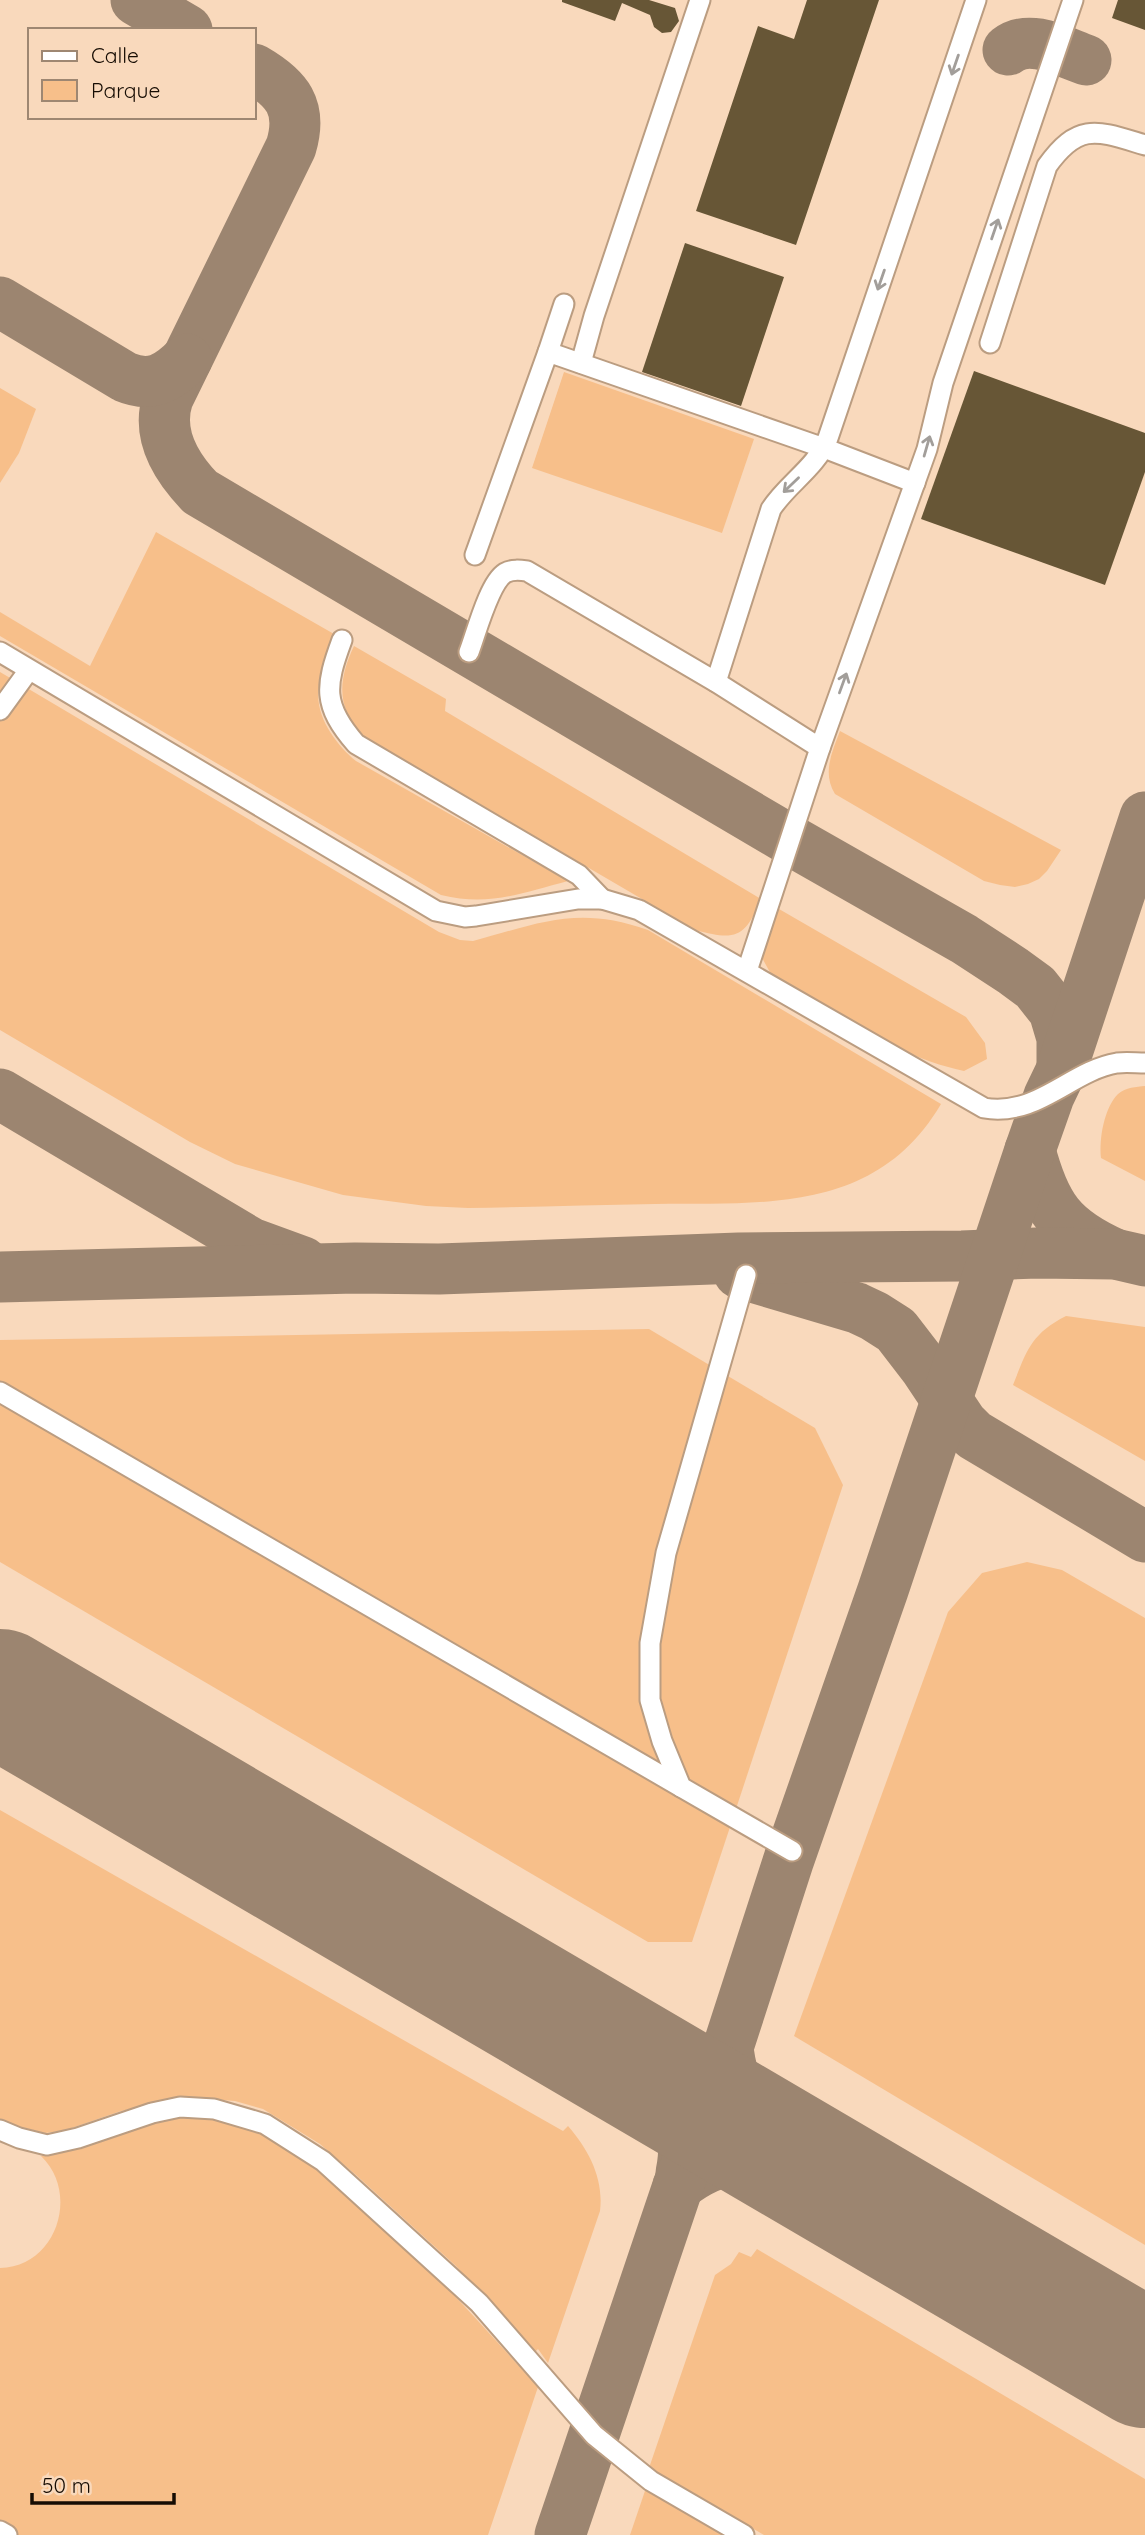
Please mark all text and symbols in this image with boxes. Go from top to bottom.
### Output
legend [28,28,256,119]
text: Calle [91,42,139,68]
one-way arrow [947,53,960,75]
text: Parque [91,77,160,103]
one-way arrow [989,218,1002,240]
one-way arrow [874,269,886,291]
one-way arrow [922,435,935,457]
one-way arrow [783,477,800,494]
one-way arrow [838,673,850,695]
scale bar [32,2462,173,2506]
text: 50 m [42,2472,91,2498]

